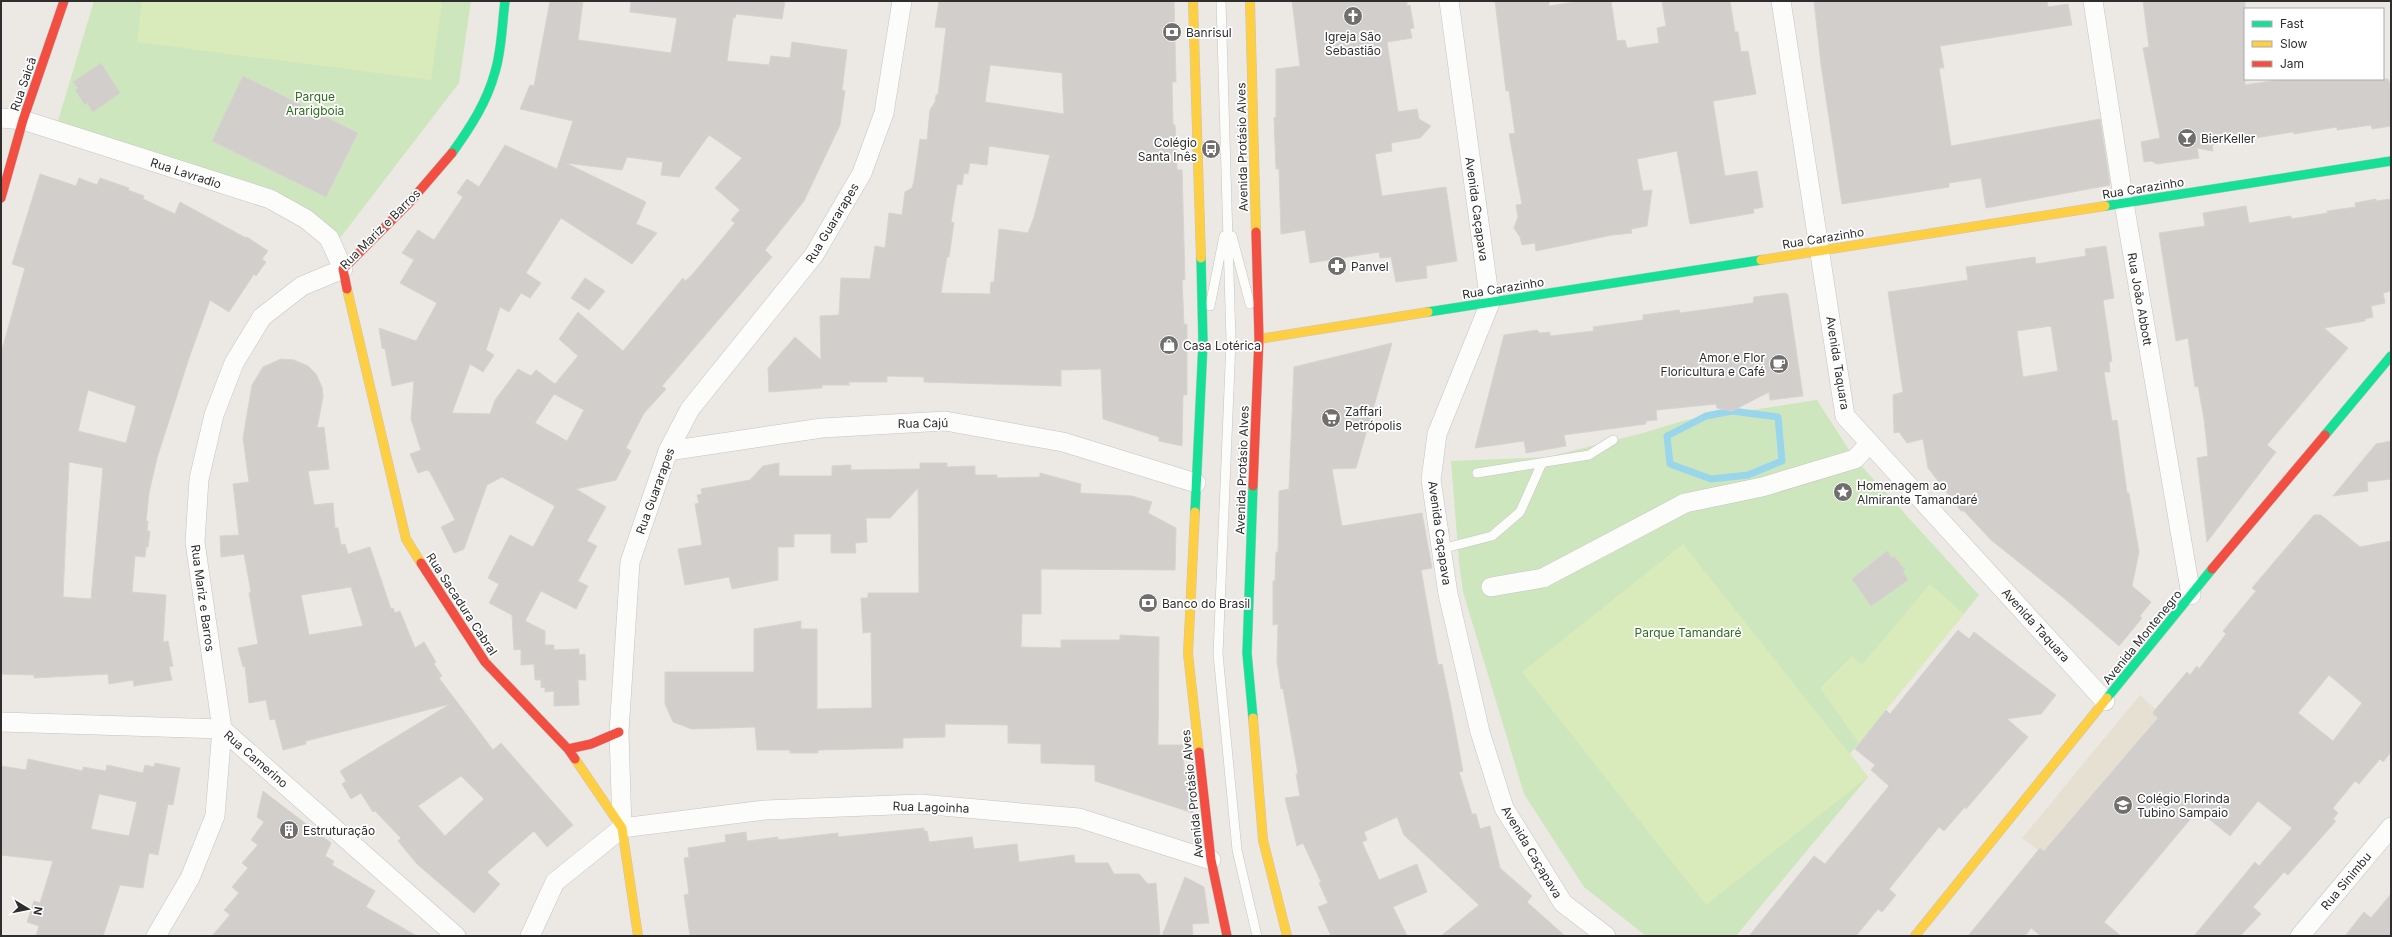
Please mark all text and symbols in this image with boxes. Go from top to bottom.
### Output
church icon: Igreja São Sebastião [1342,5,1364,27]
legend [2244,8,2384,80]
text: Fast [2280,16,2304,31]
bank icon: Banrisul [1161,21,1183,43]
place label: Banrisul [1186,25,1232,40]
place label: Igreja São Sebastião [1325,29,1381,58]
text: Slow [2280,36,2308,51]
street label: Rua Saicã [7,55,39,113]
text: Jam [2280,56,2304,71]
street label: Avenida Protásio Alves [1233,82,1251,212]
park label: Parque Ararigboia [286,89,344,118]
bar icon: BierKeller [2176,127,2198,149]
place label: BierKeller [2201,131,2256,146]
place label: Colégio Santa Inês [1138,135,1197,164]
bus stop icon: Colégio Santa Inês [1200,138,1222,160]
street label: Rua Lavradio [149,154,223,192]
street label: Avenida Caçapava [1462,156,1492,262]
street label: Rua Carazinho [2101,174,2185,202]
street label: Rua Guararapes [802,180,862,266]
street label: Rua Mariz e Barros [337,186,423,272]
street label: Rua Carazinho [1781,224,1865,252]
street label: Rua João Abbott [2124,251,2156,347]
pharmacy icon: Panvel [1326,255,1348,277]
place label: Panvel [1351,259,1389,274]
street label: Rua Carazinho [1461,274,1545,302]
street label: Avenida Taquara [1823,315,1853,411]
shop icon: Casa Lotérica [1158,334,1180,356]
place label: Casa Lotérica [1183,338,1261,353]
place label: Amor e Flor Floricultura e Café [1661,350,1765,379]
cafe icon: Amor e Flor Floricultura e Café [1768,353,1790,375]
place label: Zaffari Petrópolis [1345,404,1402,433]
street label: Avenida Protásio Alves [1232,405,1252,535]
supermarket icon: Zaffari Petrópolis [1320,407,1342,429]
street label: Rua Cajú [898,415,948,431]
street label: Rua Guararapes [632,446,678,536]
place label: Homenagem ao Almirante Tamandaré [1857,478,1977,507]
street label: Avenida Caçapava [1425,480,1455,586]
place icon: Homenagem ao Almirante Tamandaré [1832,481,1854,503]
street label: Rua Mariz e Barros [188,544,218,652]
street label: Rua Sacadura Cabral [423,550,501,658]
street label: Avenida Taquara [1999,585,2073,665]
street label: Avenida Montenegro [2099,587,2185,687]
bank icon: Banco do Brasil [1137,592,1159,614]
place label: Banco do Brasil [1162,596,1250,611]
park label: Parque Tamandaré [1635,625,1741,640]
street label: Rua Camerino [221,727,291,791]
street label: Avenida Protásio Alves [1178,729,1206,859]
place label: Colégio Florinda Tubino Sampaio [2137,791,2230,820]
school or university icon: Colégio Florinda Tubino Sampaio [2112,794,2134,816]
street label: Rua Lagoinha [892,798,970,816]
street label: Avenida Caçapava [1499,803,1565,901]
building icon: Estruturação [278,819,300,841]
place label: Estruturação [303,823,375,838]
street label: Rua Sinimbu [2318,849,2374,913]
north arrow [8,889,48,929]
text: N [30,905,45,916]

